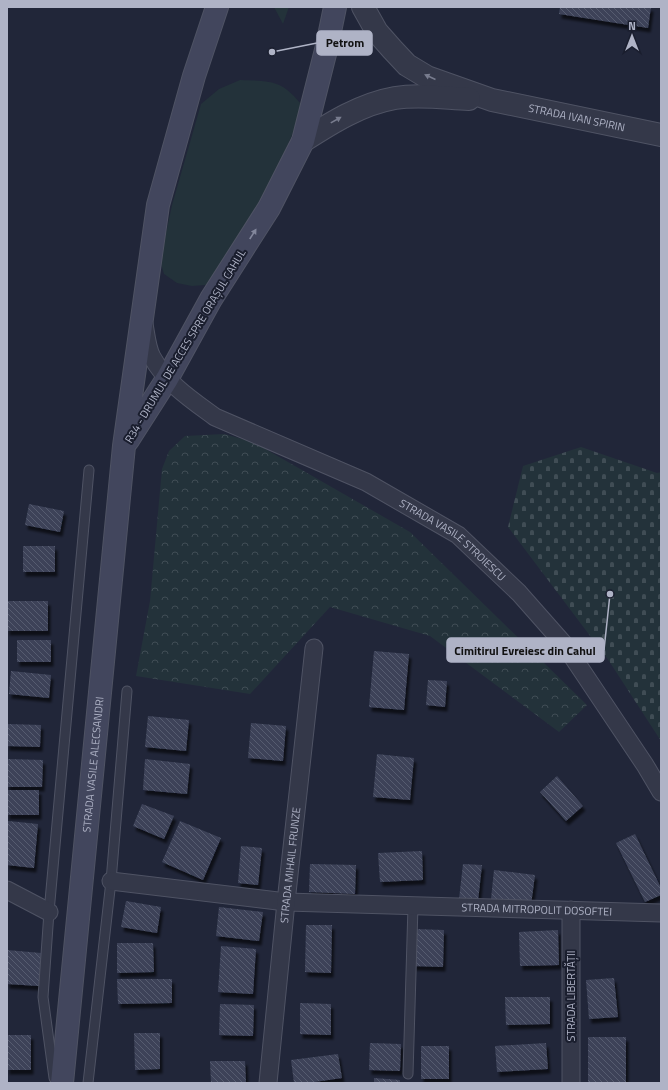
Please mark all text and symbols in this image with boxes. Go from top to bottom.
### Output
north arrow [612,16,652,56]
text: N [628,18,636,34]
callout: Petrom [317,31,372,55]
text: Petrom [326,33,364,52]
one-way arrow [424,74,435,80]
street label: STRADA IVAN SPIRIN [527,100,626,135]
one-way arrow [331,117,342,124]
one-way arrow [249,228,257,239]
street label: R34 - DRUMUL DE ACCES SPRE ORAȘUL CAHUL [121,246,250,446]
street label: STRADA VASILE STROIESCU [397,495,509,585]
callout: Cimitirul Evreiesc din Cahul [447,638,604,662]
text: Cimitirul Evreiesc din Cahul [454,641,596,660]
street label: STRADA VASILE ALECSANDRI [78,696,108,833]
street label: STRADA MIHAIL FRUNZE [276,806,304,924]
street label: STRADA MITROPOLIT DOSOFTEI [461,899,612,920]
street label: STRADA LIBERTĂȚII [563,951,579,1041]

